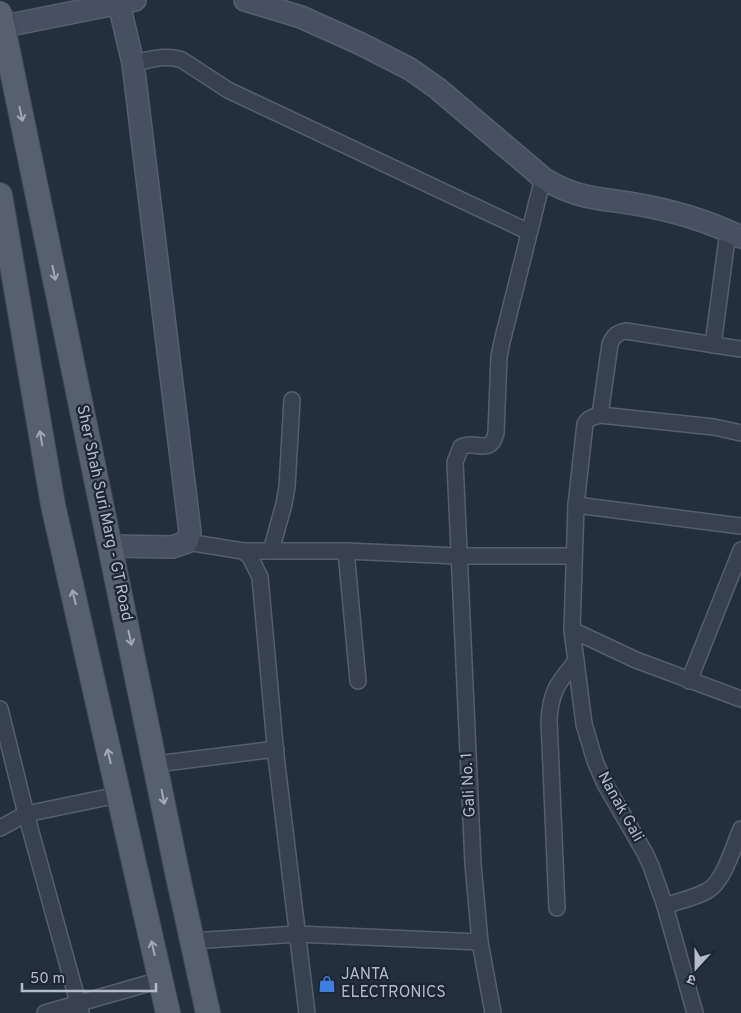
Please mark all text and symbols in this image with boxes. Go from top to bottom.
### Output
one-way arrow [17,106,27,122]
one-way arrow [50,265,59,281]
street label: Sher Shah Suri Marg - GT Road [71,403,137,623]
one-way arrow [36,430,46,446]
one-way arrow [69,590,78,606]
one-way arrow [126,630,135,646]
one-way arrow [104,748,113,764]
street label: Gali No. 1 [457,752,481,818]
street label: Nanak Gali [593,769,647,845]
one-way arrow [159,789,168,805]
one-way arrow [148,941,157,957]
north arrow [671,943,721,993]
scale bar [22,960,156,992]
place label: JANTA ELECTRONICS [341,965,446,1003]
text: उ [684,969,699,988]
text: 50 m [30,970,65,989]
shop icon: JANTA ELECTRONICS [317,974,337,994]

